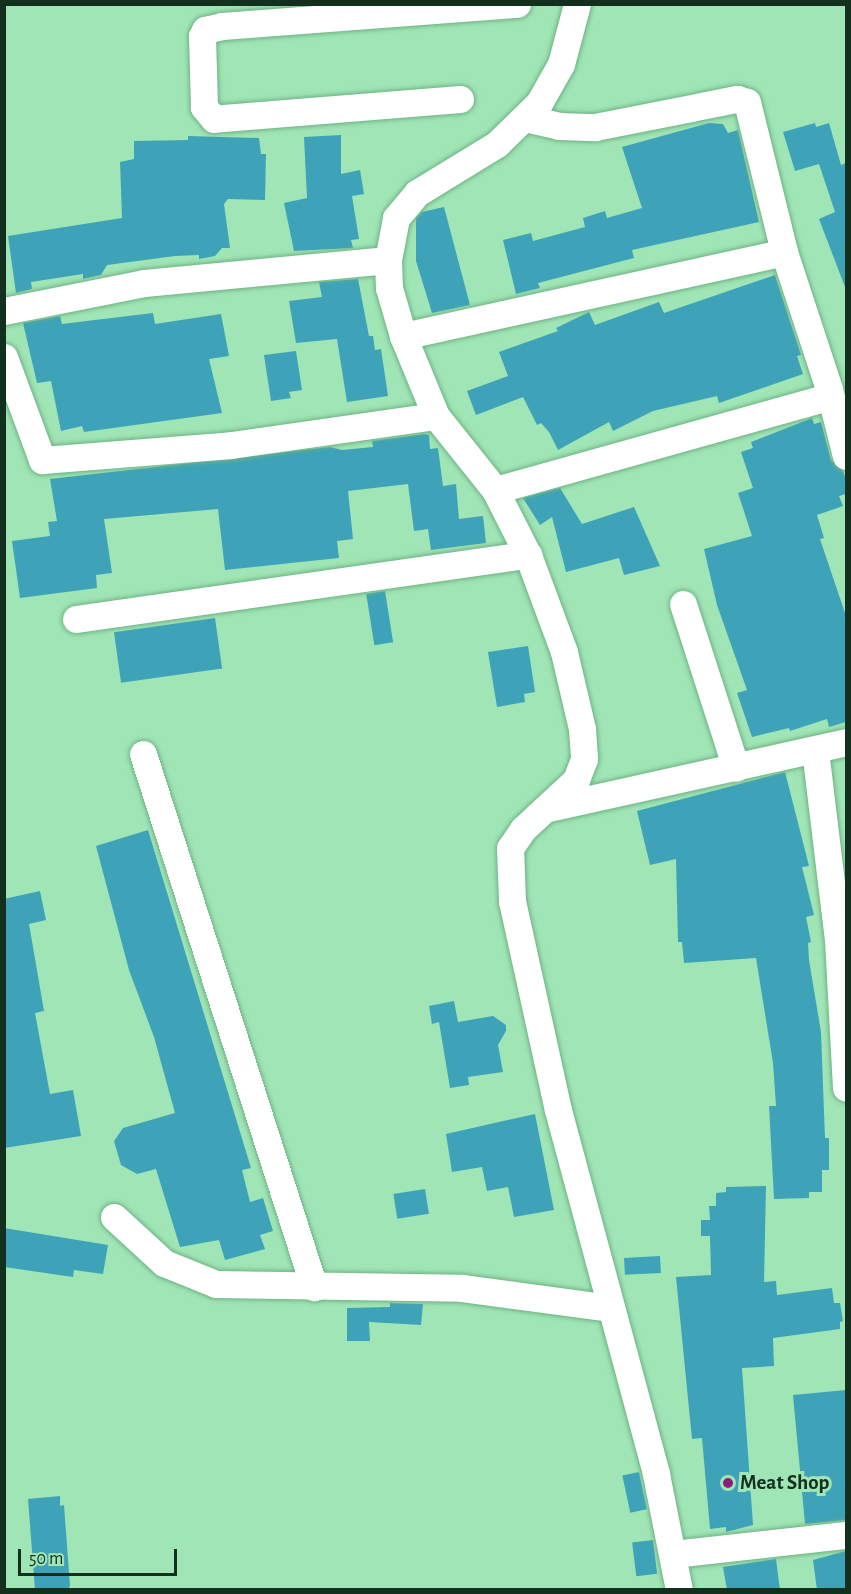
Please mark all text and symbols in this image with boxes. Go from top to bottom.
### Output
place label: Meat Shop [740,1470,829,1496]
marker: Meat Shop [721,1476,735,1490]
scale bar [21,1537,180,1575]
text: 50 m [29,1550,63,1568]

